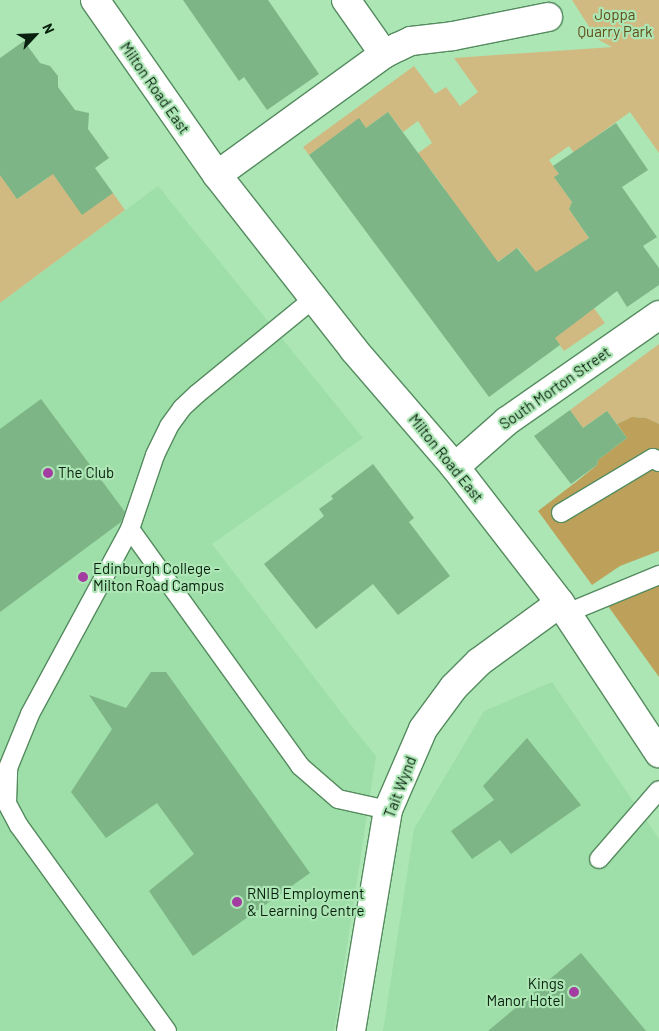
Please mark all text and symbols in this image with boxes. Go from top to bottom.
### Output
park label: Joppa Quarry Park [577,5,653,40]
north arrow [10,10,60,60]
text: N [39,21,59,36]
street label: Milton Road East [117,39,193,137]
street label: South Morton Street [496,343,614,433]
street label: Milton Road East [405,410,487,506]
place label: The Club [58,464,114,482]
marker: The Club [42,467,54,479]
place label: Edinburgh College - Milton Road Campus [93,559,224,594]
marker: Edinburgh College - Milton Road Campus [77,571,89,583]
street label: Tait Wynd [380,754,420,820]
place label: RNIB Employment & Learning Centre [247,884,364,919]
marker: RNIB Employment & Learning Centre [231,896,243,908]
place label: Kings Manor Hotel [486,974,564,1009]
marker: Kings Manor Hotel [568,986,580,998]

